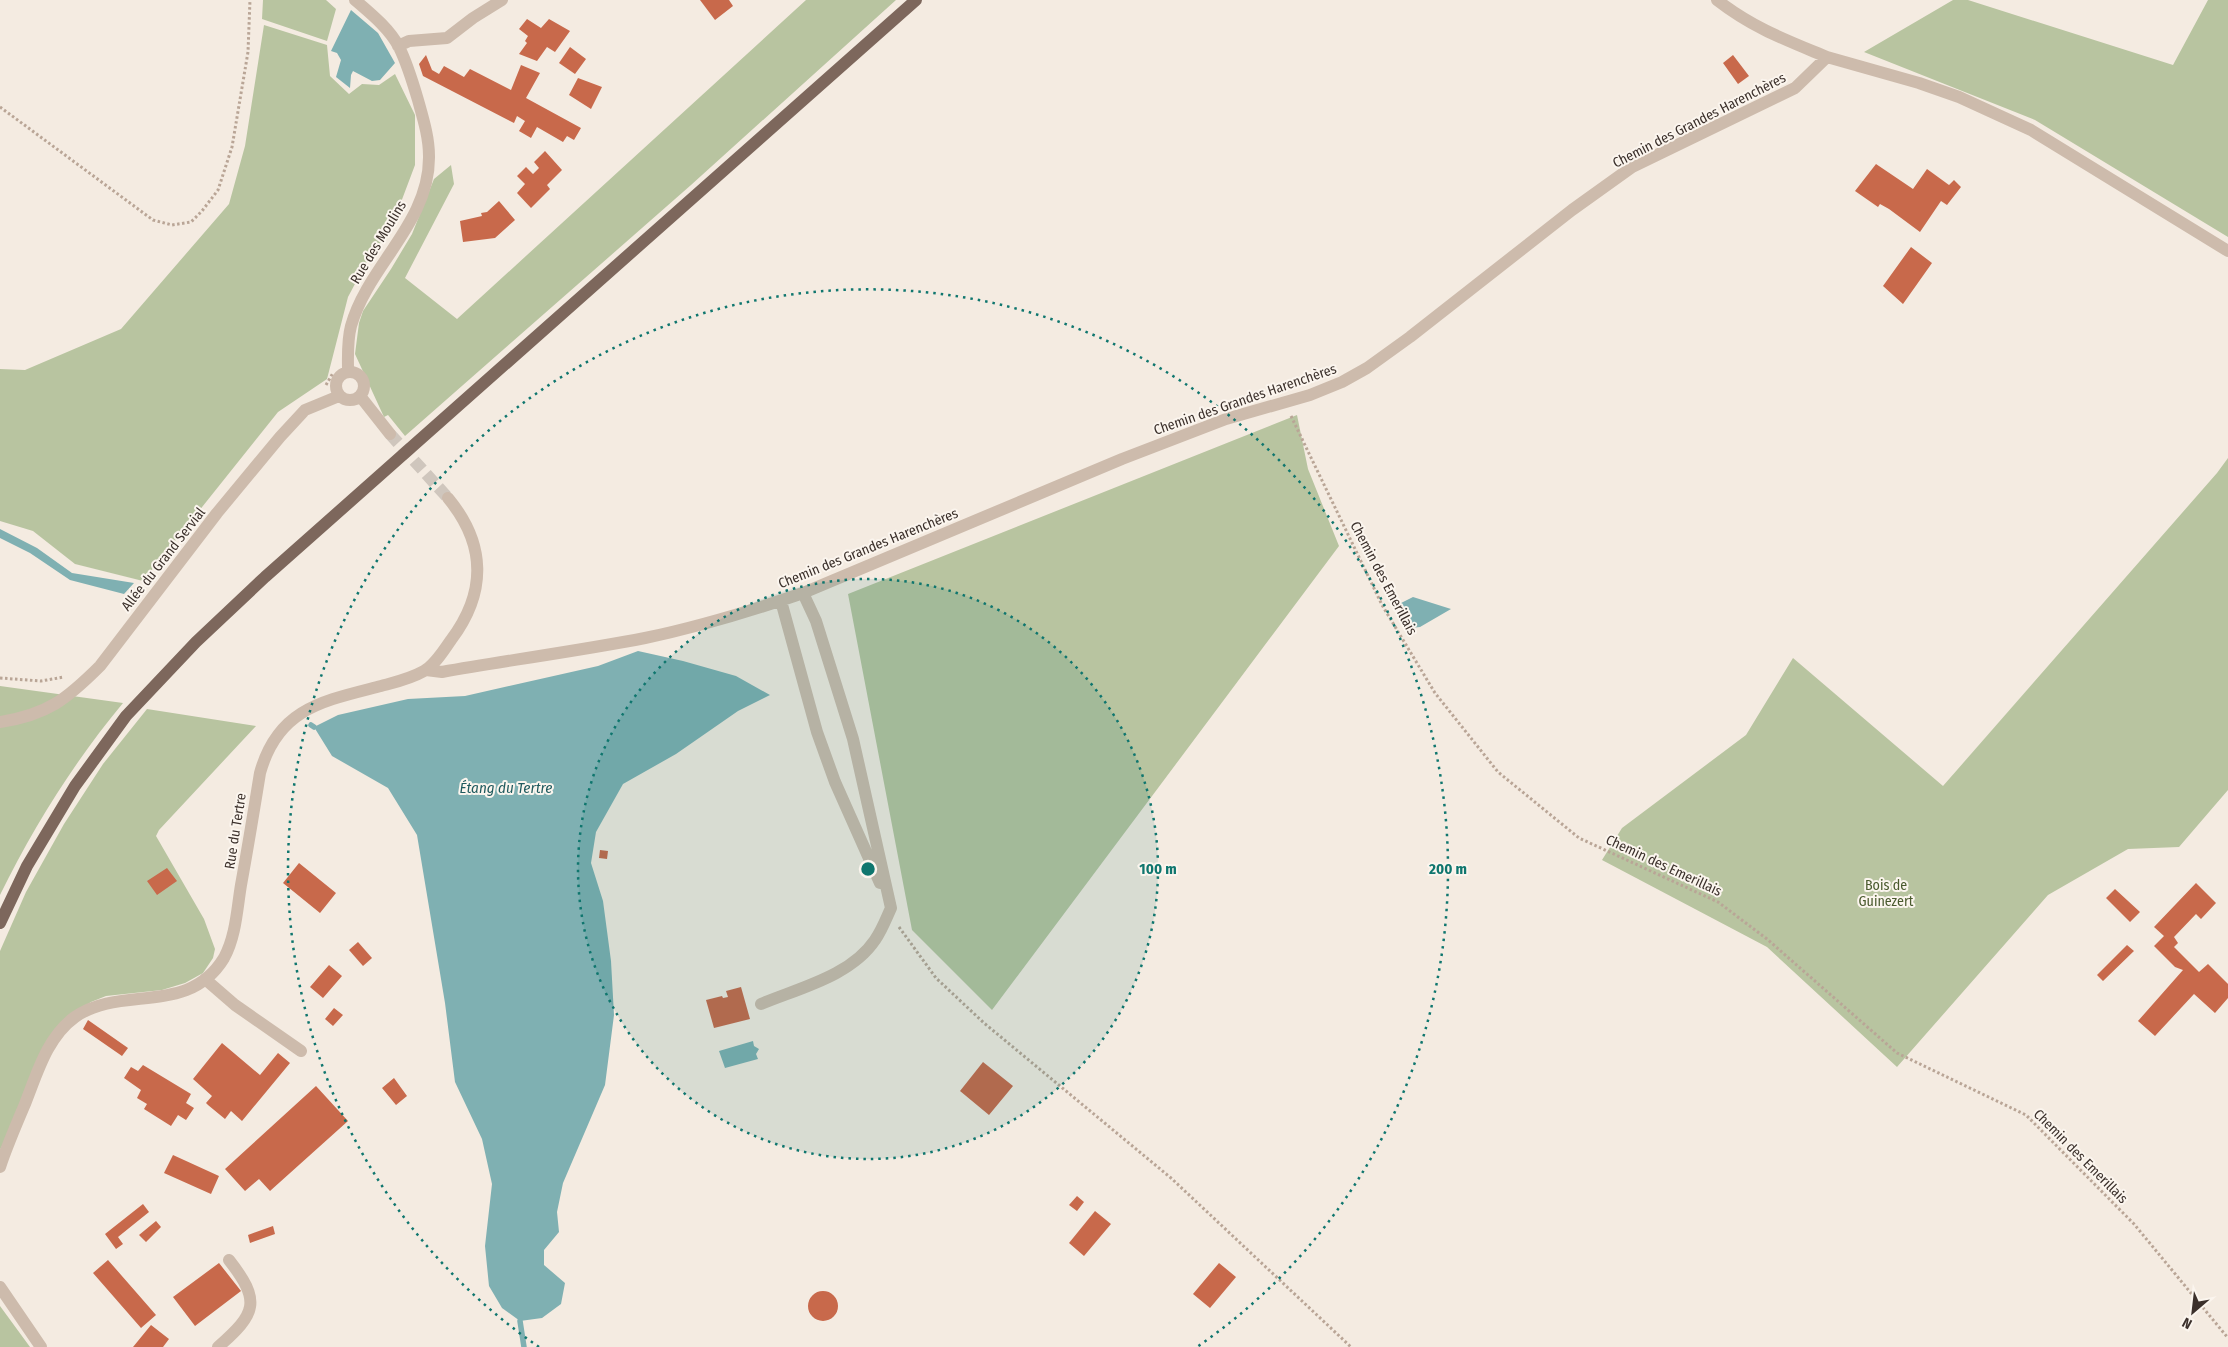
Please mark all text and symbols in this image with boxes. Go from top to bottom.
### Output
street label: Chemin des Grandes Harenchères [1610,69,1789,172]
street label: Rue des Moulins [347,198,410,287]
street label: Chemin des Grandes Harenchères [1152,360,1339,439]
street label: Allée du Grand Servial [118,504,209,614]
street label: Chemin des Grandes Harenchères [776,505,960,592]
street label: Chemin des Emerillais [1346,519,1421,638]
water label: Étang du Tertre [460,779,552,797]
street label: Rue du Tertre [221,792,250,870]
street label: Chemin des Emerillais [1603,831,1725,900]
centre of rings [859,860,877,878]
text: 100 m [1139,860,1177,878]
text: 200 m [1428,860,1467,878]
park label: Bois de Guinezert [1859,877,1914,910]
street label: Chemin des Emerillais [2030,1106,2131,1207]
north arrow [2168,1287,2218,1337]
text: N [2179,1314,2195,1333]

